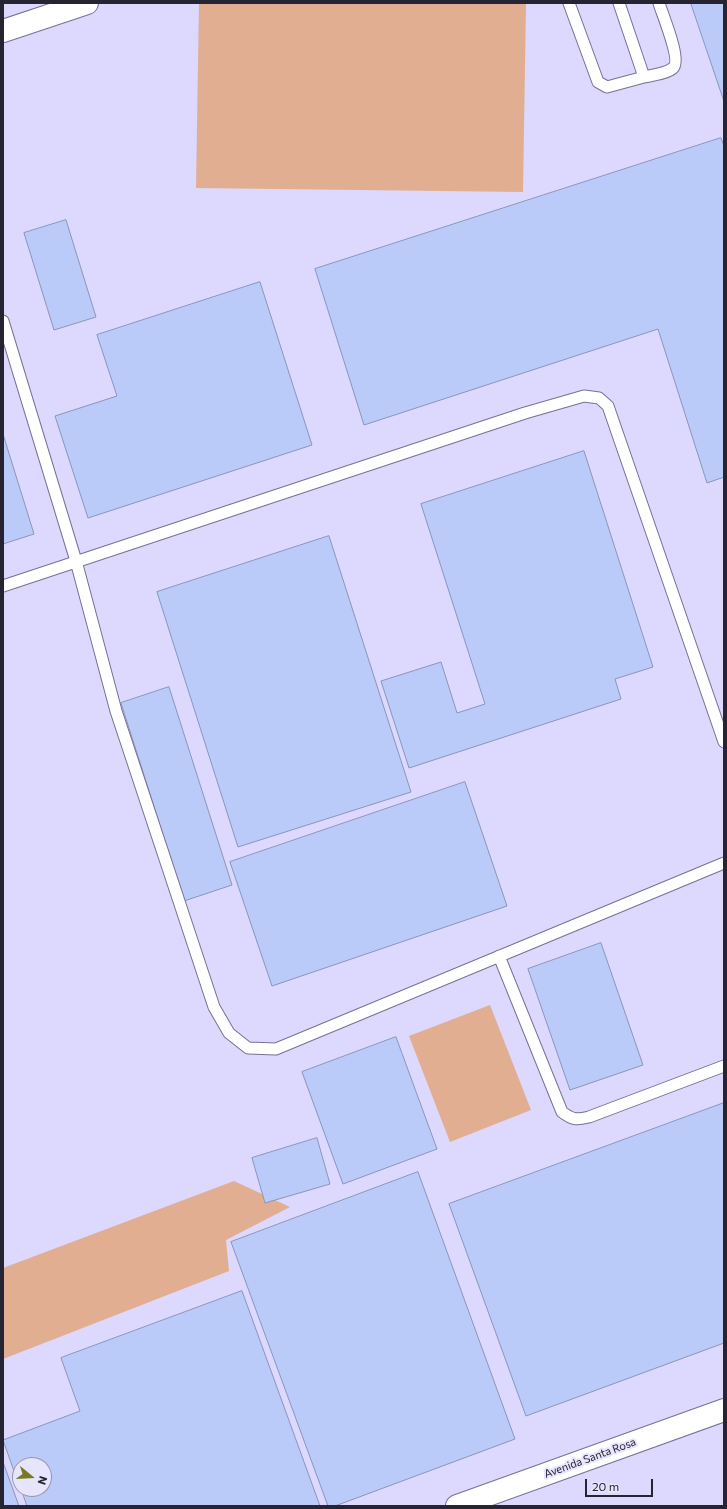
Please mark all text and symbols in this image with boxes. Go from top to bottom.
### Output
street label: Avenida Santa Rosa [542,1435,638,1481]
north arrow [12,1457,52,1497]
scale bar [587,1471,655,1497]
text: N [35,1475,50,1486]
text: 20 m [592,1479,619,1493]

